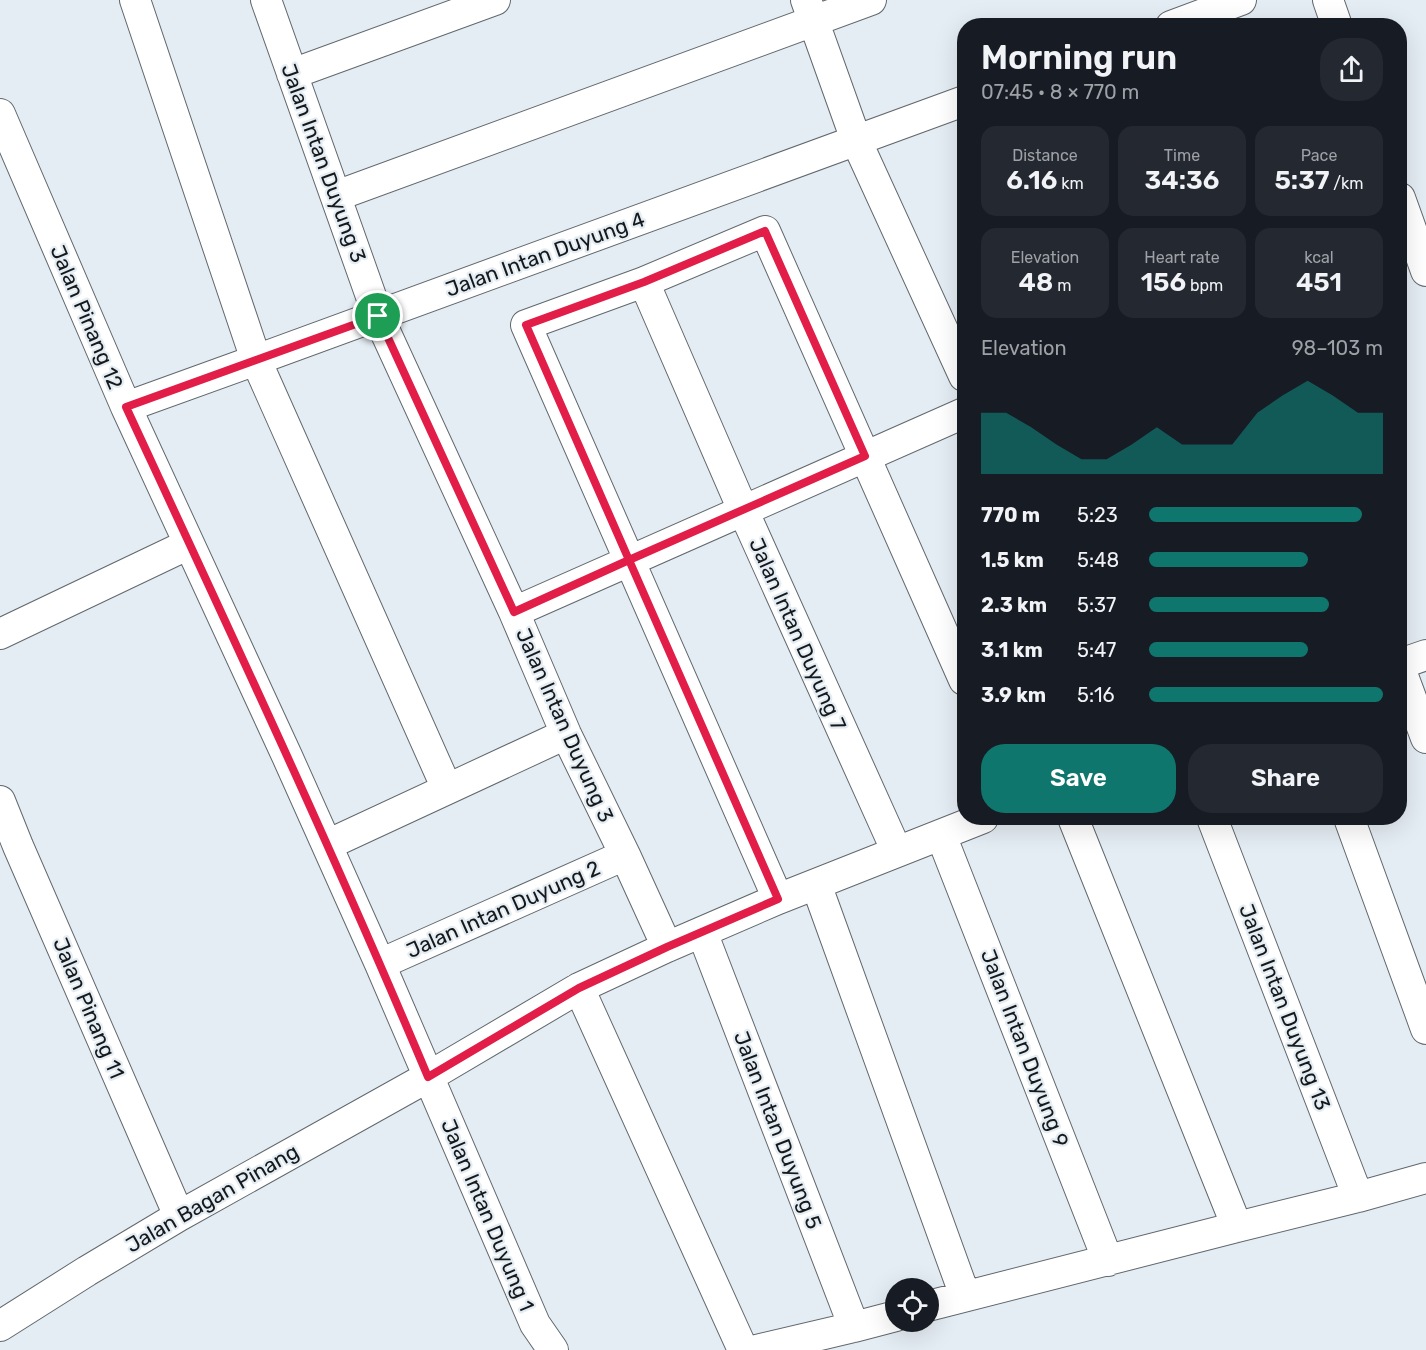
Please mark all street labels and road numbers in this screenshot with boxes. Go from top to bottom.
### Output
street label: Jalan Intan Duyung 3 [276,60,372,266]
street label: Jalan Intan Duyung 4 [442,206,648,302]
street label: Jalan Pinang 12 [45,241,129,393]
street label: Jalan Intan Duyung 7 [744,534,852,734]
street label: Jalan Intan Duyung 3 [511,624,619,826]
street label: Jalan Intan Duyung 2 [402,855,604,963]
street label: Jalan Intan Duyung 13 [1234,900,1336,1114]
street label: Jalan Pinang 11 [48,934,130,1082]
street label: Jalan Intan Duyung 9 [976,946,1074,1150]
street label: Jalan Intan Duyung 5 [729,1028,827,1232]
street label: Jalan Intan Duyung 1 [436,1115,540,1315]
street label: Jalan Bagan Pinang [121,1138,303,1258]

